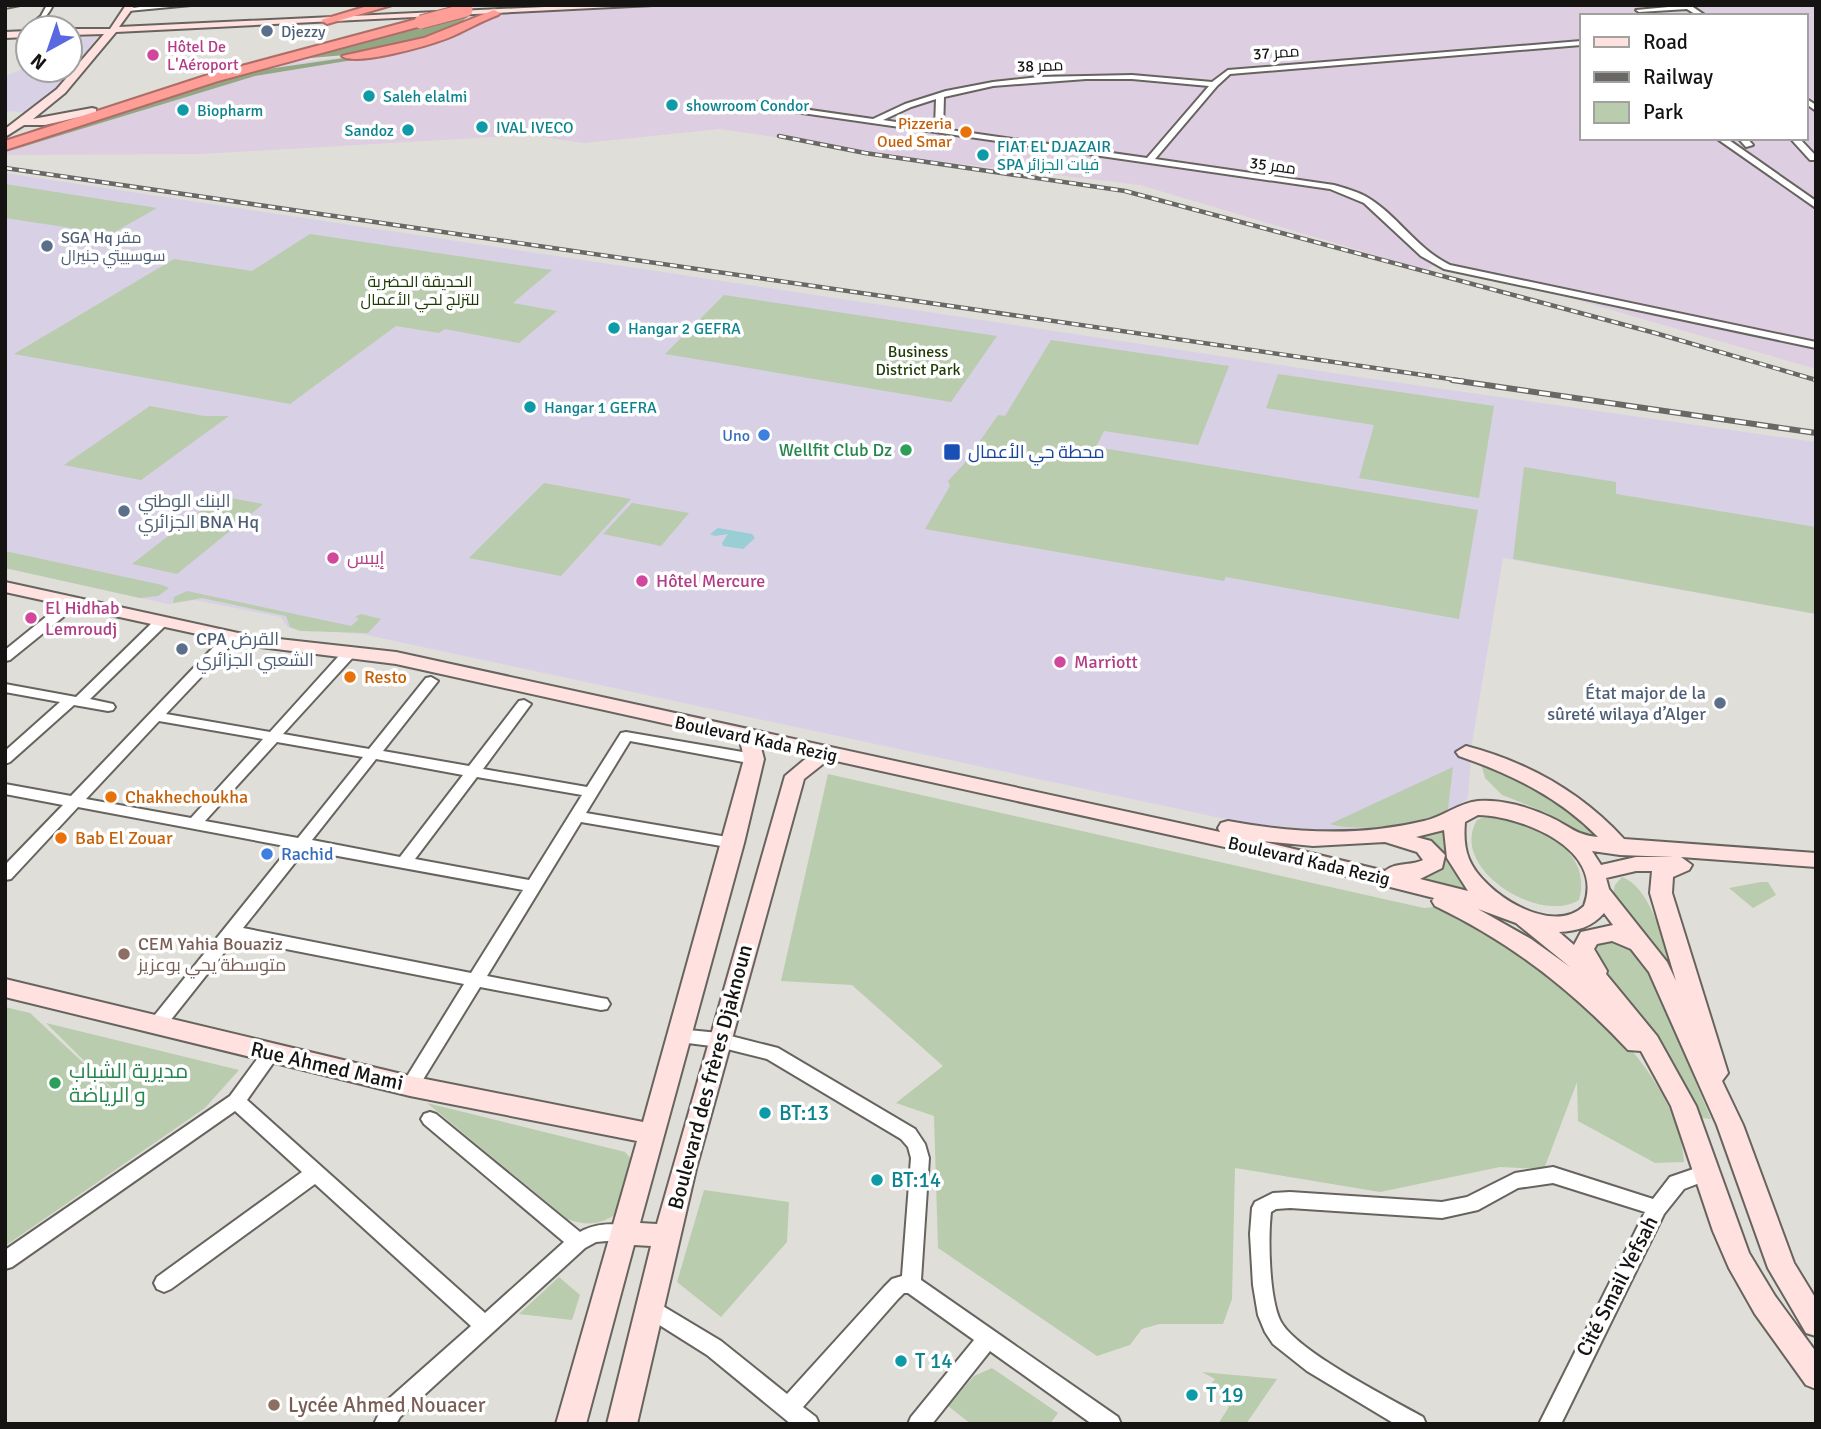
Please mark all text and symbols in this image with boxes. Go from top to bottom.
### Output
north arrow [14,14,84,84]
legend [1580,14,1807,140]
place label: Djezzy [281,22,326,42]
marker: Djezzy [259,23,275,39]
text: Road [1643,29,1688,55]
place label: Hôtel De L'Aéroport [167,37,239,75]
street label: ممر 37 [1252,41,1300,65]
marker: Hôtel De L'Aéroport [145,47,161,63]
text: N [26,48,51,75]
street label: ممر 38 [1016,55,1064,77]
text: Railway [1643,64,1713,90]
place label: Saleh elalmi [383,87,467,107]
marker: Saleh elalmi [361,88,377,104]
place label: showroom Condor [686,96,809,116]
marker: showroom Condor [664,97,680,113]
text: Park [1643,99,1684,125]
place label: Biopharm [197,101,263,121]
marker: Biopharm [175,102,191,118]
place label: Pizzeria Oued Smar [877,114,952,152]
place label: IVAL IVECO [496,118,573,138]
marker: IVAL IVECO [474,119,490,135]
place label: Sandoz [345,121,394,141]
marker: Sandoz [400,122,416,138]
marker: Pizzeria Oued Smar [958,124,974,140]
place label: FIAT EL DJAZAIR SPA فيات الجزائر [997,137,1111,175]
marker: FIAT EL DJAZAIR SPA فيات الجزائر [975,147,991,163]
street label: ممر 35 [1248,153,1297,179]
place label: SGA Hq مقر سوسييتي جنيرال [61,228,165,269]
marker: SGA Hq مقر سوسييتي جنيرال [39,238,55,254]
park label: الحديقة الحضرية للتزلج لحي الأعمال [361,272,479,313]
place label: Hangar 2 GEFRA [628,319,741,339]
marker: Hangar 2 GEFRA [606,320,622,336]
park label: Business District Park [875,342,961,380]
place label: Hangar 1 GEFRA [544,398,657,418]
marker: Hangar 1 GEFRA [522,399,538,415]
place label: Uno [722,426,750,446]
marker: Uno [756,427,772,443]
place label: Wellfit Club Dz [779,439,892,461]
place label: محطة حي الأعمال [968,441,1105,466]
marker: Wellfit Club Dz [898,442,914,458]
marker: محطة حي الأعمال [942,442,962,462]
place label: البنك الوطني الجزائري BNA Hq [138,490,259,536]
marker: البنك الوطني الجزائري BNA Hq [116,503,132,519]
place label: إيبس [347,547,385,569]
marker: إيبس [325,550,341,566]
place label: Hôtel Mercure [656,570,765,592]
marker: Hôtel Mercure [634,573,650,589]
place label: El Hidhab Lemroudj [45,597,119,640]
marker: El Hidhab Lemroudj [23,610,39,626]
place label: CPA القرض الشعبي الجزائري [196,628,314,674]
marker: CPA القرض الشعبي الجزائري [174,641,190,657]
place label: Marriott [1074,651,1138,673]
marker: Marriott [1052,654,1068,670]
place label: Resto [364,666,407,688]
marker: Resto [342,669,358,685]
place label: État major de la sûreté wilaya d’Alger [1547,682,1706,725]
marker: État major de la sûreté wilaya d’Alger [1712,695,1728,711]
street label: Boulevard Kada Rezig [673,711,839,767]
place label: Chakhechoukha [125,786,248,808]
marker: Chakhechoukha [103,789,119,805]
place label: Bab El Zouar [75,827,173,849]
marker: Bab El Zouar [53,830,69,846]
street label: Boulevard Kada Rezig [1226,832,1392,890]
place label: Rachid [281,843,333,865]
marker: Rachid [259,846,275,862]
place label: CEM Yahia Bouaziz متوسطة يحي بوعزيز [137,933,286,979]
street label: Boulevard des frères Djaknoun [662,942,758,1212]
marker: CEM Yahia Bouaziz متوسطة يحي بوعزيز [116,946,132,962]
street label: Rue Ahmed Mami [248,1036,406,1096]
place label: مديرية الشباب و الرياضة [69,1058,188,1108]
marker: مديرية الشباب و الرياضة [47,1075,63,1091]
place label: BT:13 [779,1100,829,1126]
marker: BT:13 [757,1105,773,1121]
place label: BT:14 [891,1167,941,1193]
marker: BT:14 [869,1172,885,1188]
street label: Cité Smail Yefsah [1570,1211,1664,1361]
place label: T 14 [915,1348,953,1374]
marker: T 14 [893,1353,909,1369]
place label: T 19 [1206,1382,1244,1408]
marker: T 19 [1184,1387,1200,1403]
place label: Lycée Ahmed Nouacer [288,1392,486,1418]
marker: Lycée Ahmed Nouacer [266,1397,282,1413]

